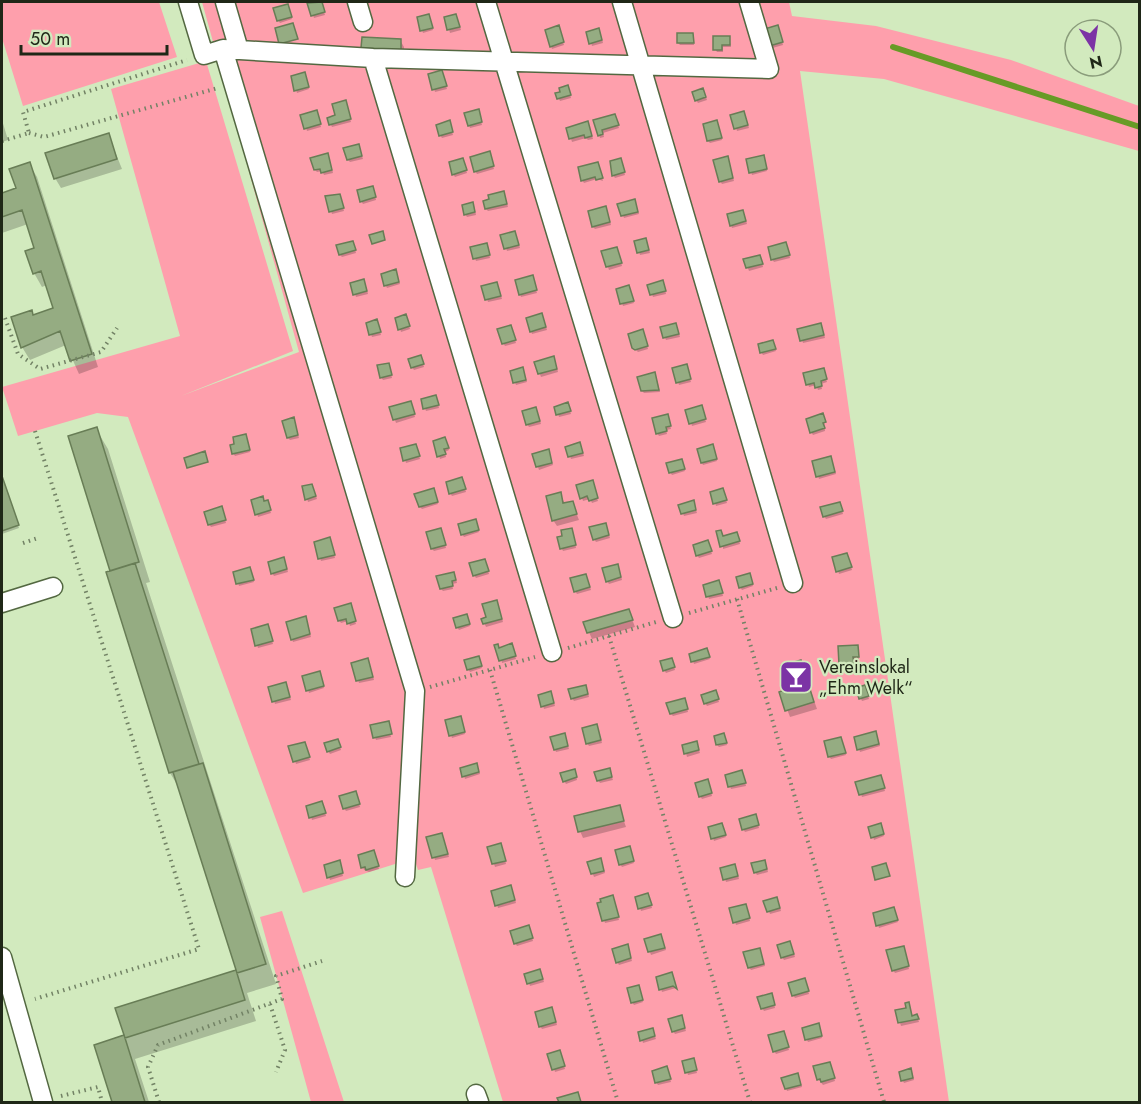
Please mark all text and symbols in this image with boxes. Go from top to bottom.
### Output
scale bar [21,18,166,56]
north arrow [1063,18,1123,78]
text: 50 m [30,26,70,52]
text: N [1087,50,1105,75]
place label: Vereinslokal „Ehm Welk“ [819,654,913,701]
bar icon: Vereinslokal „Ehm Welk“ [778,659,814,695]

